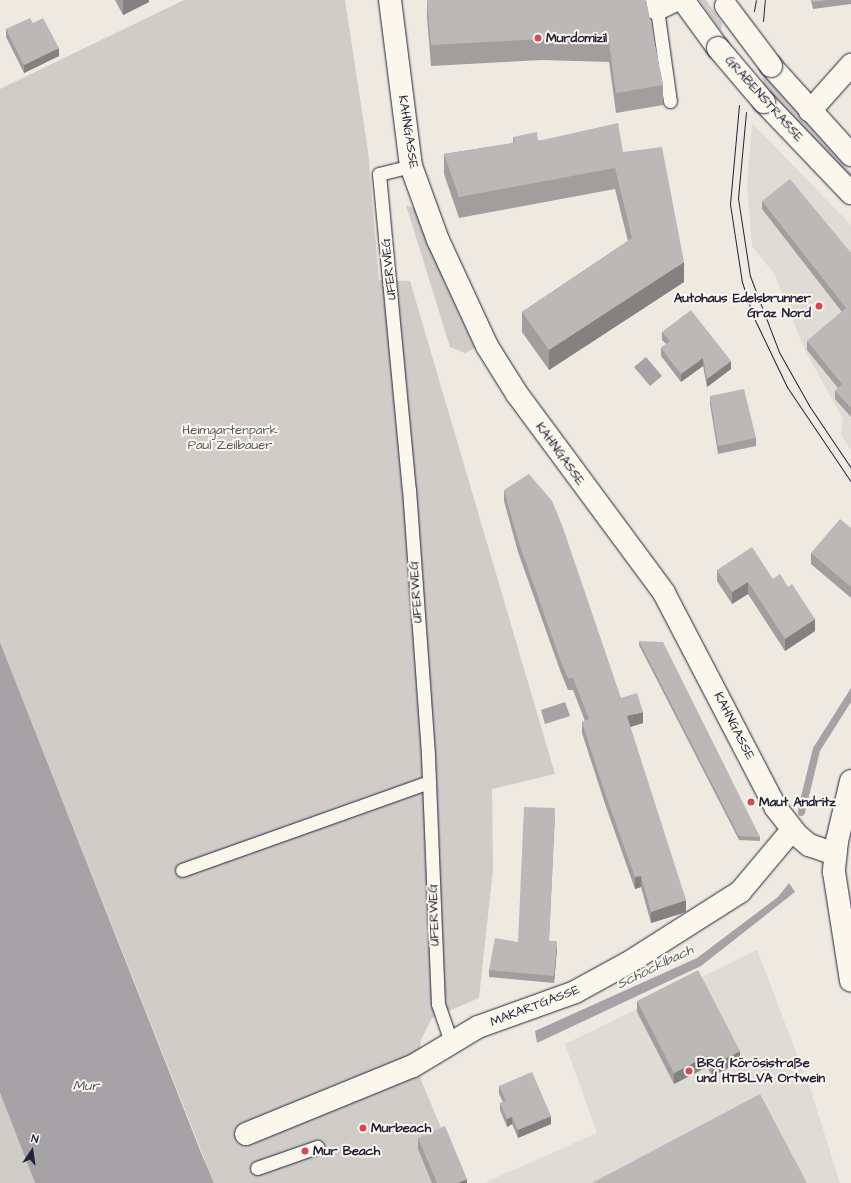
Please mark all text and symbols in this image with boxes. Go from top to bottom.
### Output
place label: Murdomizil [546,30,607,46]
marker: Murdomizil [533,33,543,43]
street label: GRABENSTRASSE [721,53,807,145]
street label: KAHNGASSE [395,94,421,170]
street label: UFERWEG [378,237,400,301]
place label: Autohaus Edelsbrunner Graz Nord [674,291,811,322]
marker: Autohaus Edelsbrunner Graz Nord [814,301,824,311]
street label: KAHNGASSE [532,420,588,488]
park label: Heimgartenpark Paul Zeilbauer [182,423,278,454]
street label: UFERWEG [406,560,426,624]
street label: KAHNGASSE [710,690,758,762]
place label: Maut Andritz [759,794,836,810]
marker: Maut Andritz [746,797,756,807]
street label: UFERWEG [425,884,443,946]
water label: Schöcklbach [614,941,696,993]
street label: MAKARTGASSE [488,982,582,1030]
place label: BRG Körösistraße und HTBLVA Ortwein [697,1056,825,1087]
marker: BRG Körösistraße und HTBLVA Ortwein [684,1066,694,1076]
water label: Mur [73,1078,99,1094]
place label: Murbeach [371,1120,431,1136]
marker: Murbeach [358,1123,368,1133]
north arrow [12,1131,52,1171]
text: N [30,1131,40,1147]
place label: Mur Beach [313,1143,380,1159]
marker: Mur Beach [300,1146,310,1156]

